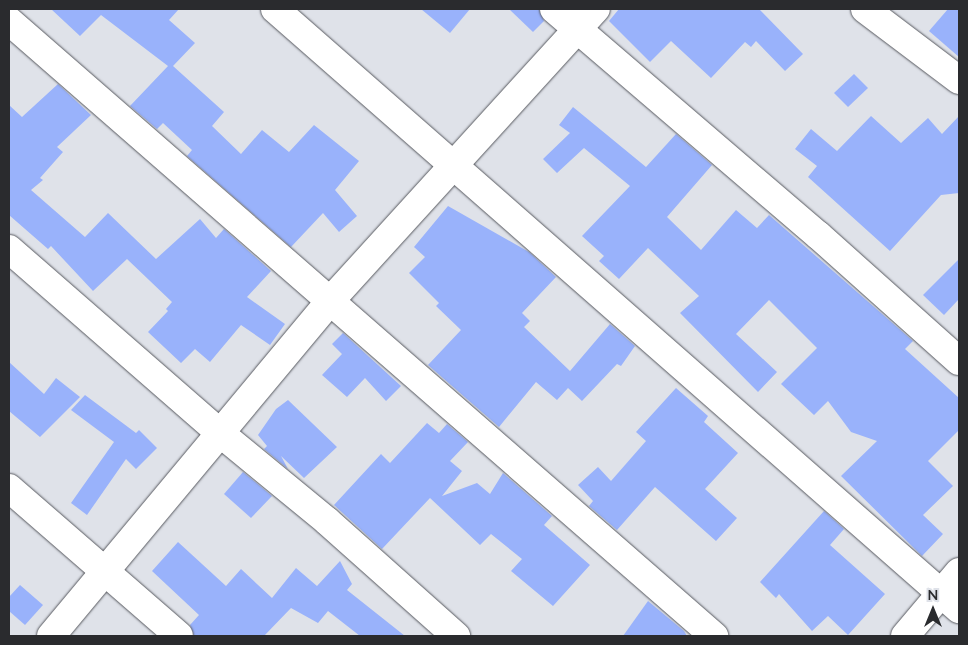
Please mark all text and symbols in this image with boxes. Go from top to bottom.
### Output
north arrow [908,585,958,635]
text: N [928,586,938,603]

